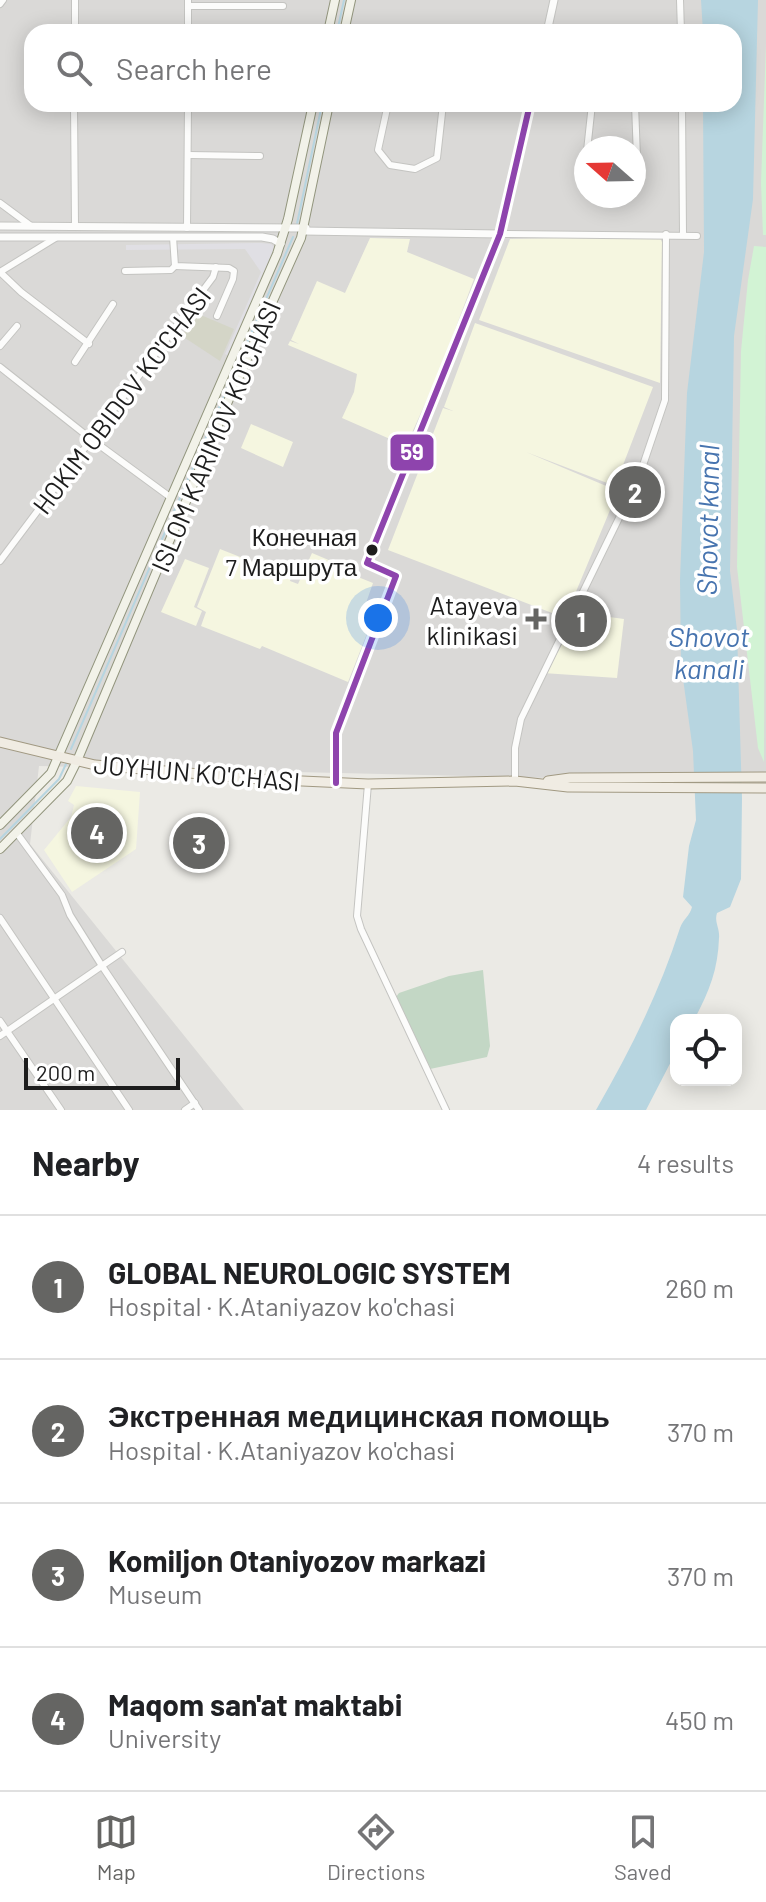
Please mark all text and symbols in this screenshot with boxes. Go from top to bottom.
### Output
search box [24,24,742,112]
icon: search [52,46,96,90]
text: Search here [116,50,272,86]
north arrow [574,136,646,208]
street label: HOKIM OBIDOV KO'CHASI [26,280,216,520]
street label: ISLOM KARIMOV KO'CHASI [144,296,286,576]
line badge: 59 [389,433,435,472]
text: 59 [400,438,424,464]
water label: Shovot kanal [689,444,725,596]
pin: 2 [609,462,661,522]
place label: Конечная 7 Маршрута [225,522,358,581]
marker: Конечная 7 Маршрута [364,542,380,558]
place label: Atayeva klinikasi [427,589,518,650]
pin: 1 [555,591,607,651]
your location [358,598,398,638]
marker: Atayeva klinikasi [525,608,547,630]
water label: Shovot kanali [668,619,750,685]
street label: JOYHUN KO'CHASI [93,748,301,796]
pin: 4 [71,803,123,863]
pin: 3 [173,813,225,873]
map controls [670,1014,742,1086]
button: locate [670,1014,742,1086]
scale bar [24,1054,180,1090]
text: 200 m [36,1059,95,1085]
text: Nearby [32,1142,140,1183]
text: 4 results [637,1147,734,1178]
text: GLOBAL NEUROLOGIC SYSTEM [108,1254,511,1290]
text: 1 [53,1272,63,1303]
text: 260 m [665,1272,734,1303]
text: Hospital · K.Ataniyazov ko'chasi [108,1290,455,1321]
text: Экстренная медицинская помощь [108,1397,610,1433]
text: 2 [51,1416,65,1447]
text: 370 m [667,1416,734,1447]
text: Hospital · K.Ataniyazov ko'chasi [108,1434,455,1465]
text: Komiljon Otaniyozov markazi [108,1542,486,1578]
text: 3 [51,1560,65,1591]
text: 370 m [667,1560,734,1591]
text: Museum [108,1578,202,1609]
text: Maqom san'at maktabi [108,1686,402,1722]
text: 4 [50,1704,66,1735]
text: 450 m [665,1704,734,1735]
text: University [108,1722,221,1753]
tab: Map [94,1810,138,1884]
tab: Directions [327,1810,425,1884]
tab: Saved [614,1810,672,1884]

